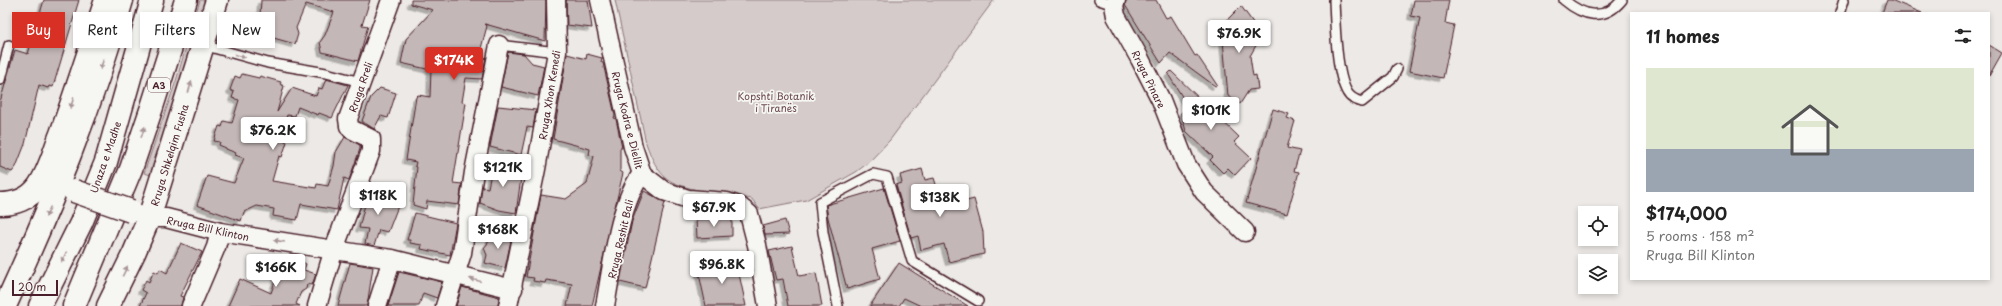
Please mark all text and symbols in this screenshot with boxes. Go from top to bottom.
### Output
chip: Buy [12,12,65,48]
chip: Rent [73,12,132,48]
chip: Filters [140,12,209,48]
chip: New [217,12,275,48]
pin: $76.9K [1206,20,1272,54]
text: $76.9K [1217,23,1261,42]
text: 11 homes [1646,23,1720,49]
icon: filters [1952,25,1974,47]
pin: $174K [426,47,482,81]
street label: Rruga Pinare [1128,47,1170,111]
street label: Rruga Xhon Kenedi [535,49,564,141]
text: $174K [434,50,474,69]
one-way arrow [234,53,247,59]
one-way arrow [99,58,105,70]
street label: Rruga Rreli [344,59,376,114]
street label: Rruga Kodra e Diellit [609,70,647,170]
road number: A3 [148,78,170,92]
one-way arrow [187,81,193,93]
park label: Kopshti Botanik i Tiranës [738,88,814,115]
icon: home [1774,94,1846,166]
pin: $101K [1183,97,1239,131]
one-way arrow [68,98,74,110]
text: $101K [1191,100,1231,119]
street label: Rruga Shkelqim Fusha [146,101,193,208]
pin: $76.2K [240,117,306,151]
street label: Unaza e Madhe [86,119,124,195]
text: $76.2K [250,120,296,139]
one-way arrow [141,126,147,138]
pin: $121K [475,154,531,188]
text: $121K [483,157,523,176]
pin: $118K [350,182,406,216]
pin: $138K [912,184,968,218]
text: $118K [359,185,397,204]
text: $138K [920,187,960,206]
pin: $67.9K [681,194,747,228]
text: $67.9K [692,197,736,216]
street label: Rruga Reshit Bali [604,198,636,280]
text: $174,000 [1646,200,1727,226]
map controls [1578,206,1618,294]
button: locate [1578,206,1618,246]
one-way arrow [45,207,51,218]
street label: Rruga Bill Klinton [165,212,251,244]
pin: $168K [470,216,526,250]
text: $168K [477,219,519,238]
text: 5 rooms · 158 m² [1646,226,1754,245]
one-way arrow [273,238,285,244]
text: Rruga Bill Klinton [1646,245,1755,264]
pin: $96.8K [689,251,755,285]
one-way arrow [61,252,67,263]
pin: $166K [248,254,304,288]
text: $96.8K [699,254,745,273]
button: layers [1578,254,1618,294]
text: $166K [255,257,297,276]
one-way arrow [122,265,129,277]
one-way arrow [468,277,480,283]
scale bar [12,278,58,297]
text: 20 m [18,278,46,295]

